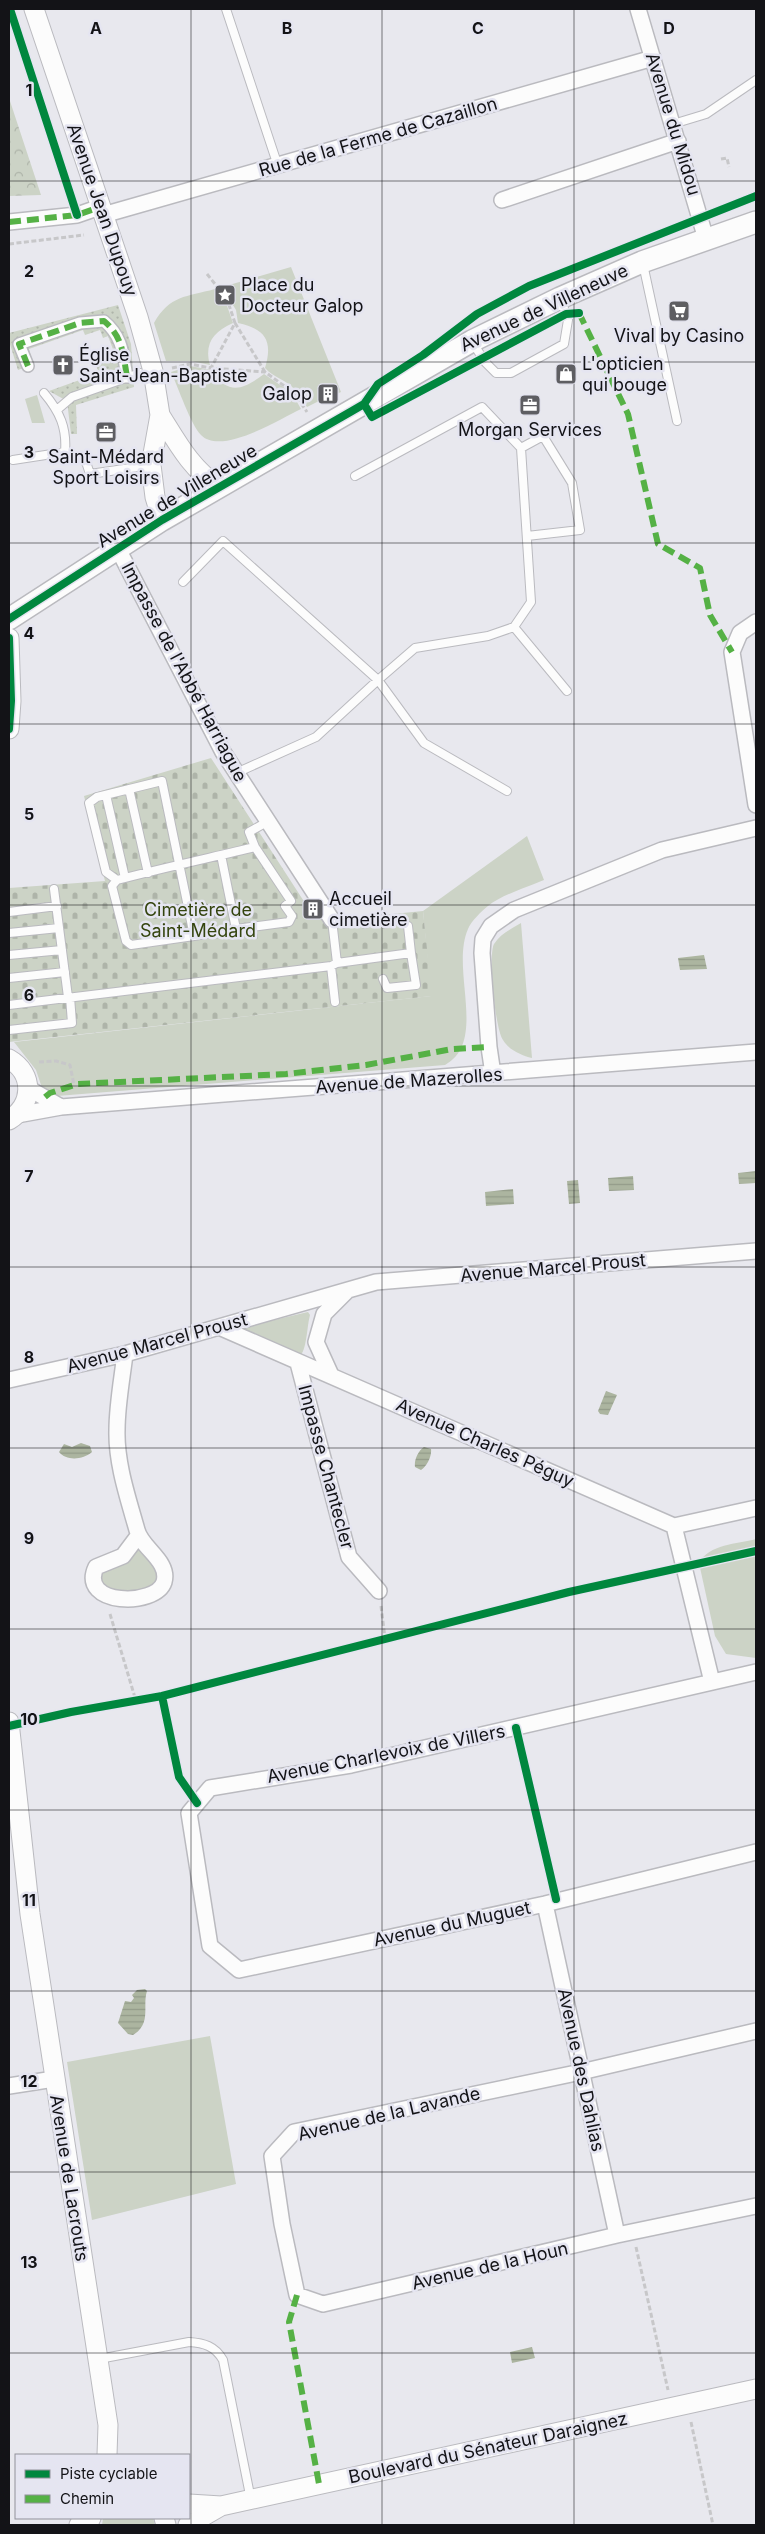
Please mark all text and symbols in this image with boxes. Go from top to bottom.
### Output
text: A [90,18,102,38]
text: B [282,18,292,38]
text: C [472,18,484,38]
text: D [663,18,675,38]
street label: Avenue du Midou [642,50,705,198]
text: 1 [26,80,32,100]
street label: Rue de la Ferme de Cazaillon [256,92,500,181]
street label: Avenue Jean Dupouy [63,121,142,299]
street label: Avenue de Villeneuve [456,259,631,356]
text: 2 [24,261,34,281]
place label: Place du Docteur Galop [241,274,363,316]
place icon: Place du Docteur Galop [213,283,237,307]
supermarket icon: Vival by Casino [667,299,691,323]
place label: Vival by Casino [614,325,744,346]
place label: Église Saint-Jean-Baptiste [79,343,247,386]
church icon: Église Saint-Jean-Baptiste [51,353,75,377]
place label: L'opticien qui bouge [582,353,667,395]
shop icon: L'opticien qui bouge [554,362,578,386]
building icon: Galop [316,382,340,406]
place label: Galop [262,383,312,404]
office icon: Morgan Services [518,393,542,417]
place label: Morgan Services [458,419,602,440]
office icon: Saint-Médard Sport Loisirs [94,420,118,444]
street label: Avenue de Villeneuve [93,439,261,552]
text: 3 [24,442,34,462]
place label: Saint-Médard Sport Loisirs [48,446,164,488]
street label: Impasse de l'Abbé Harriague [118,558,251,785]
text: 4 [24,623,35,643]
text: 5 [24,804,34,824]
place label: Accueil cimetière [329,888,408,930]
building icon: Accueil cimetière [301,897,325,921]
park label: Cimetière de Saint-Médard [140,899,256,941]
text: 6 [24,985,34,1005]
street label: Avenue de Mazerolles [315,1063,503,1098]
text: 7 [24,1166,34,1186]
street label: Avenue Marcel Proust [459,1249,647,1286]
street label: Avenue Marcel Proust [64,1308,250,1377]
text: 8 [24,1347,34,1367]
street label: Impasse Chantecler [294,1382,359,1551]
street label: Avenue Charles Péguy [393,1394,577,1491]
text: 9 [24,1528,34,1548]
text: 10 [20,1709,38,1729]
street label: Avenue Charlevoix de Villers [265,1720,507,1787]
text: 11 [22,1890,36,1910]
street label: Avenue du Muguet [371,1897,532,1950]
street label: Avenue des Dahlias [554,1986,609,2153]
text: 12 [21,2071,37,2091]
street label: Avenue de la Lavande [296,2082,482,2145]
street label: Avenue de Lacrouts [46,2093,93,2263]
street label: Avenue de la Houn [410,2237,570,2294]
text: 13 [20,2252,38,2272]
street label: Boulevard du Sénateur Daraignez [346,2408,629,2487]
legend [15,2454,190,2519]
text: Piste cyclable [60,2464,157,2483]
text: Chemin [60,2489,114,2508]

